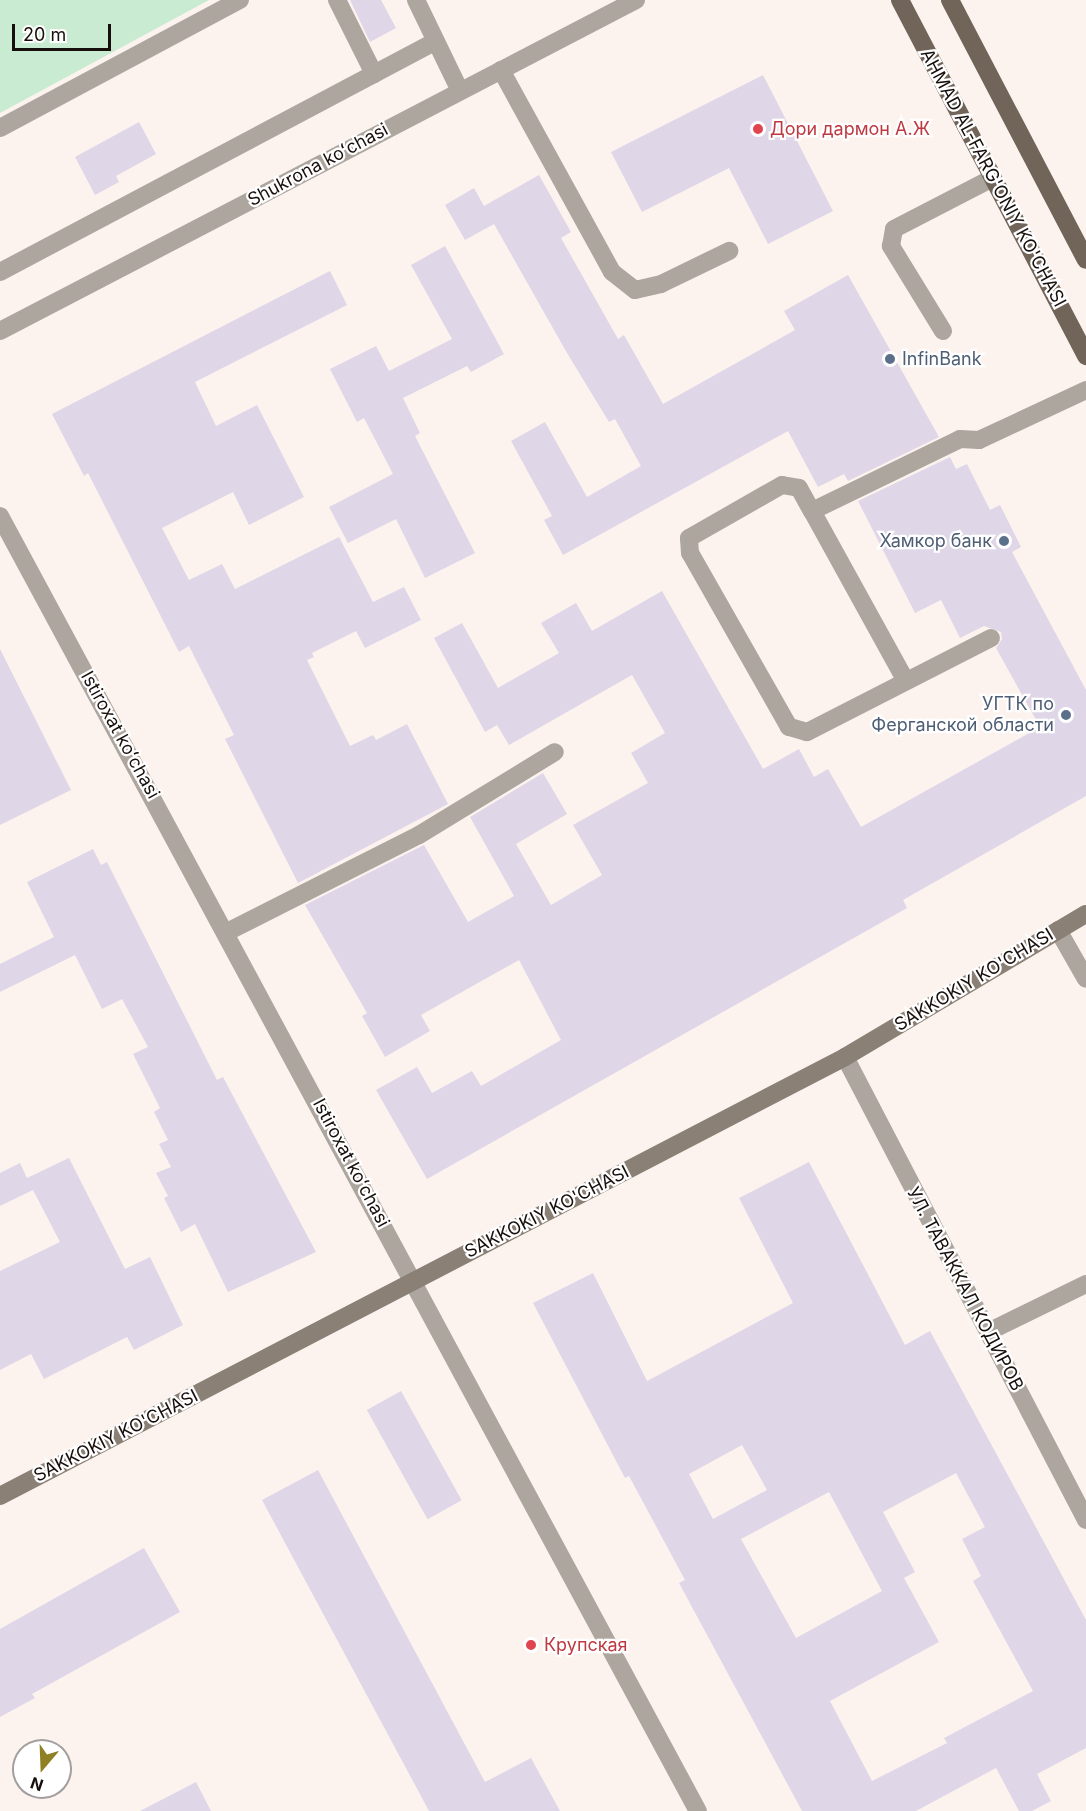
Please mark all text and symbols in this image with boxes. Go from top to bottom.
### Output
scale bar [15,12,114,50]
text: 20 m [23,24,66,45]
street label: AHMAD AL-FARG'ONIY KO'CHASI [916,45,1070,311]
place label: Дори дармон А.Ж [770,118,930,140]
street label: Shukrona koʻchasi [244,119,392,211]
marker: Дори дармон А.Ж [751,122,765,136]
place label: InfinBank [902,348,982,370]
marker: InfinBank [883,352,897,366]
place label: Хамкор банк [879,530,992,552]
marker: Хамкор банк [997,534,1011,548]
street label: Istiroxat koʻchasi [76,668,164,802]
place label: УГТК по Ферганской области [871,694,1054,736]
marker: УГТК по Ферганской области [1059,708,1073,722]
street label: SAKKOKIY KO'CHASI [891,924,1057,1036]
street label: Istiroxat koʻchasi [308,1095,394,1231]
street label: SAKKOKIY KO'CHASI [461,1161,633,1263]
street label: УЛ. ТАВАККАЛ КОДИРОВ [902,1184,1028,1394]
street label: SAKKOKIY KO'CHASI [30,1385,202,1487]
place label: Крупская [544,1634,628,1656]
marker: Крупская [522,1636,540,1654]
north arrow [12,1739,72,1799]
text: N [28,1773,46,1796]

